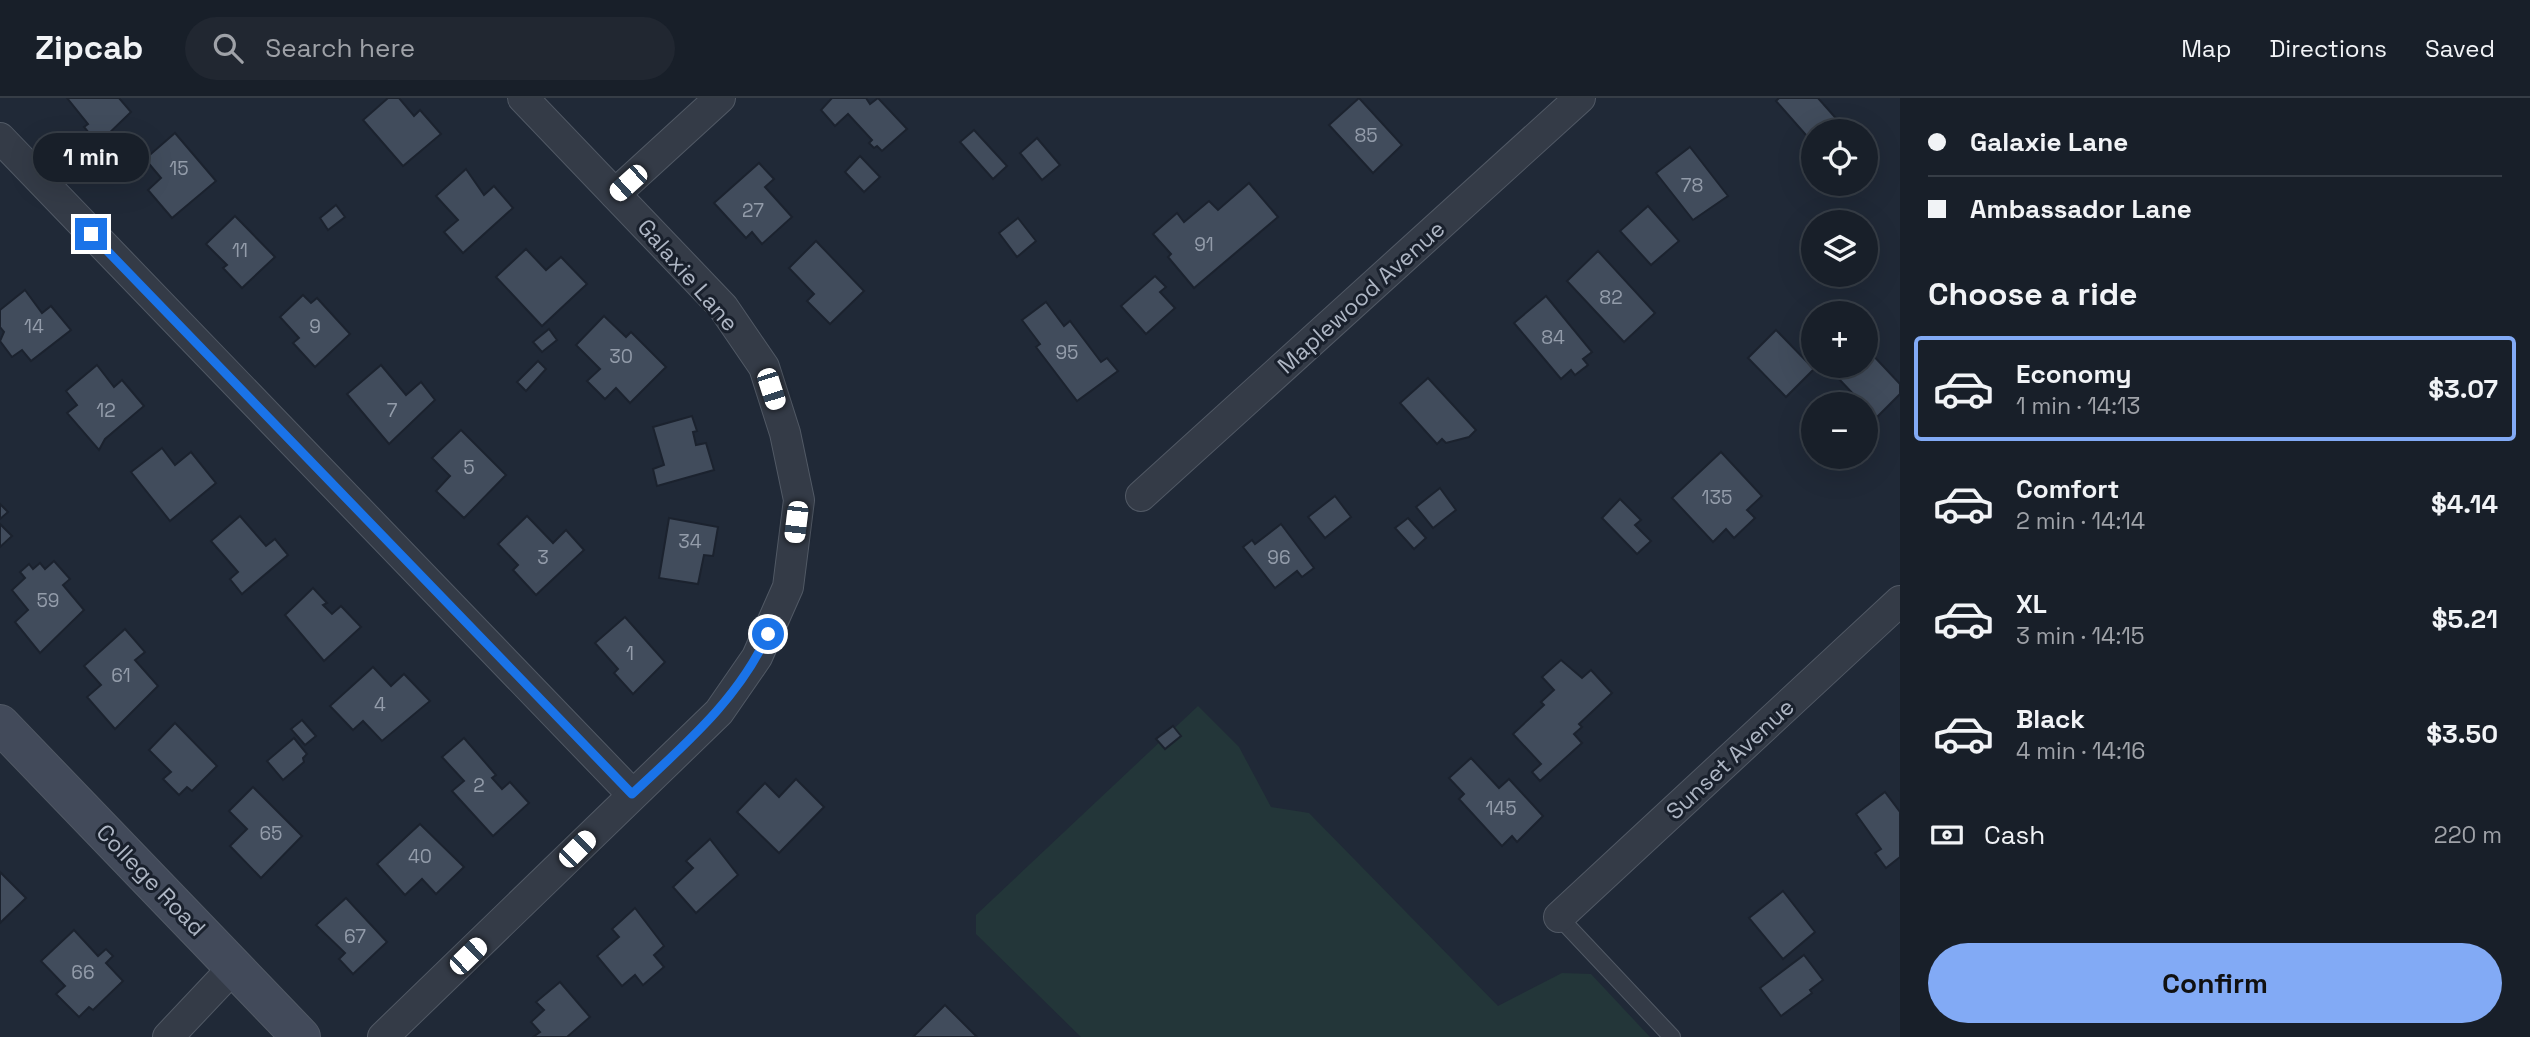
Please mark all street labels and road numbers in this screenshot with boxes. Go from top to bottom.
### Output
street label: Galaxie Lane [631,212,745,338]
street label: Maplewood Avenue [1271,214,1451,380]
street label: Sunset Avenue [1659,692,1801,826]
street label: College Road [90,818,212,942]

